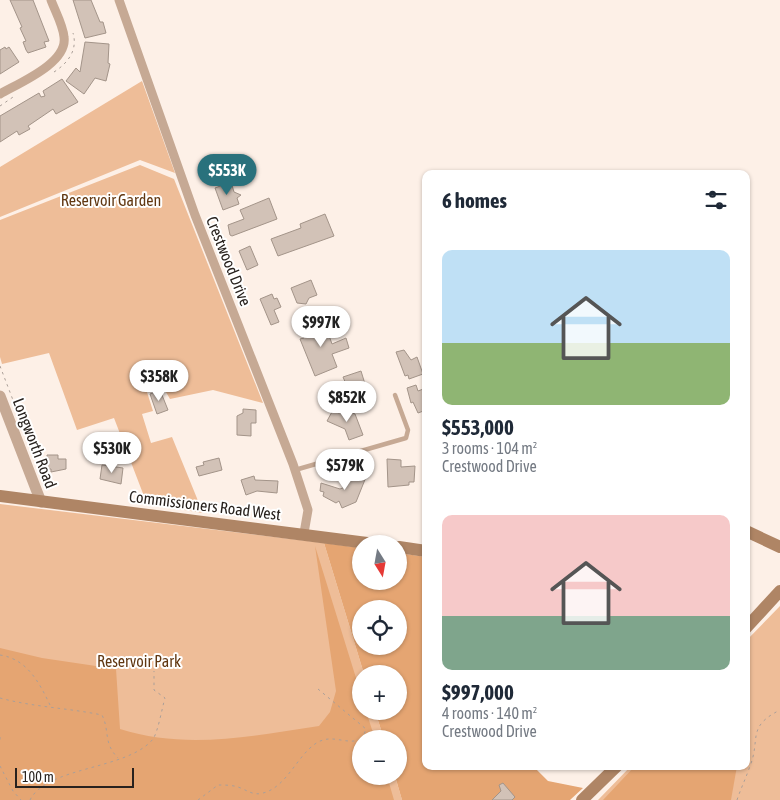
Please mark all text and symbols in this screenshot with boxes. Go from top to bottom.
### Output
pin: $553K [192,154,262,196]
text: $553K [208,161,246,179]
icon: filters [702,186,730,214]
text: 6 homes [442,188,507,212]
park label: Reservoir Garden [61,191,161,209]
street label: Crestwood Drive [203,214,255,308]
icon: home [541,283,631,373]
pin: $997K [286,306,356,348]
text: $997K [302,313,340,331]
pin: $358K [124,360,194,402]
text: $358K [140,367,178,385]
pin: $852K [312,380,382,423]
text: $852K [328,388,366,406]
street label: Longworth Road [9,395,60,491]
text: $553,000 [442,415,514,439]
pin: $530K [77,432,147,474]
text: $530K [93,439,131,457]
text: 3 rooms · 104 m² [442,439,537,457]
pin: $579K [310,448,380,491]
text: $579K [326,456,364,474]
text: Crestwood Drive [442,457,537,475]
street label: Commissioners Road West [128,487,282,523]
north arrow [352,535,408,590]
map controls [352,535,407,785]
icon: home [541,548,631,638]
button: locate [352,600,407,655]
park label: Reservoir Park [97,652,181,670]
button: + [352,665,407,720]
text: $997,000 [442,680,514,704]
text: 4 rooms · 140 m² [442,704,537,722]
text: Crestwood Drive [442,722,537,740]
button: − [352,730,407,785]
scale bar [15,765,134,788]
text: 100 m [22,769,54,785]

